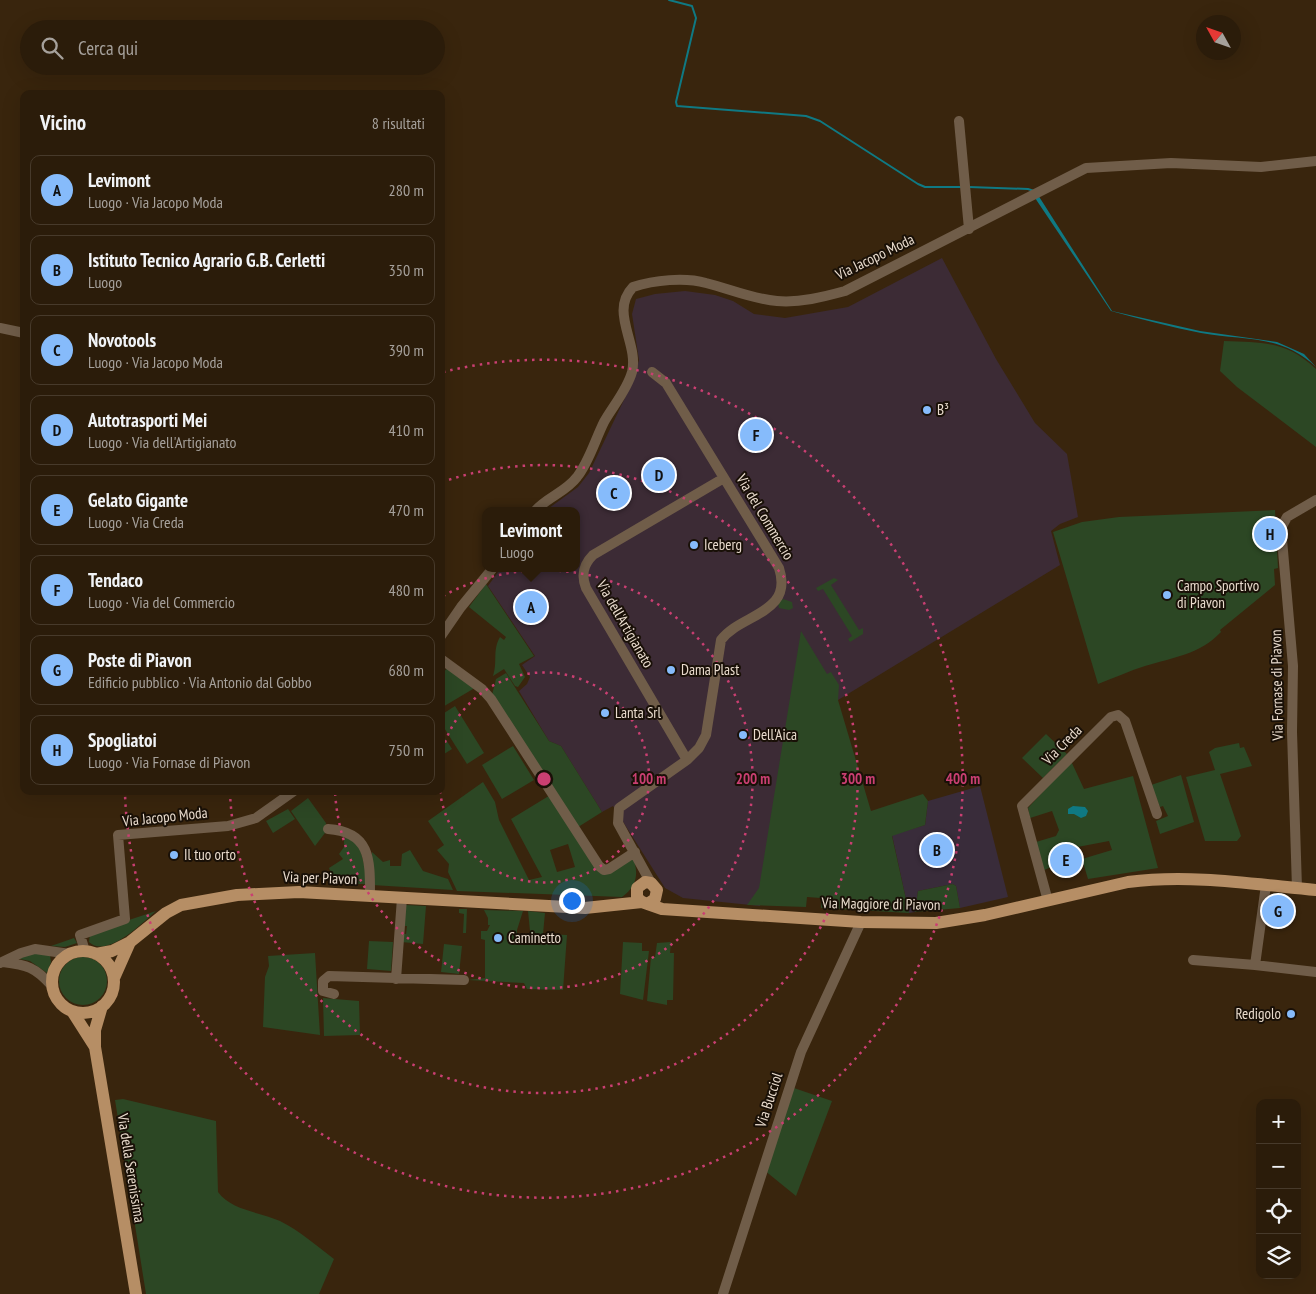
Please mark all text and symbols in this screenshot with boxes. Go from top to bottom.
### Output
north arrow [1196,15,1241,60]
search box [20,20,445,75]
icon: search [38,34,66,62]
text: Cerca qui [78,36,138,60]
text: Vicino [40,109,86,136]
text: 8 risultati [372,113,425,133]
text: Levimont [88,168,150,192]
text: A [53,180,61,200]
text: 280 m [389,180,424,200]
text: Luogo · Via Jacopo Moda [88,192,223,212]
street label: Via Jacopo Moda [831,229,917,284]
text: Istituto Tecnico Agrario G.B. Cerletti [88,248,325,272]
text: B [53,260,61,280]
text: 350 m [389,260,424,280]
text: Luogo [88,272,122,292]
text: Novotools [88,328,156,352]
text: C [53,340,61,360]
text: 390 m [389,340,424,360]
text: Luogo · Via Jacopo Moda [88,352,223,372]
place label: B³ [937,400,949,419]
marker: B³ [921,404,933,416]
text: Autotrasporti Mei [88,408,207,432]
pin: F [740,416,772,454]
text: D [53,420,61,440]
text: 410 m [389,420,424,440]
text: Luogo · Via dell'Artigianato [88,432,236,452]
pin: D [643,456,675,494]
street label: Via del Commercio [732,470,798,563]
pin: C [598,474,630,512]
text: Gelato Gigante [88,488,188,512]
text: E [54,500,60,520]
text: 470 m [389,500,424,520]
popup [482,507,580,572]
text: Luogo · Via Creda [88,512,184,532]
pin: H [1254,515,1286,553]
text: Levimont [500,518,562,542]
place label: Iceberg [704,535,742,554]
marker: Iceberg [688,539,700,551]
text: Luogo [500,542,534,562]
text: Tendaco [88,568,143,592]
street label: Via dell'Artigianato [592,576,658,671]
place label: Campo Sportivo di Piavon [1177,576,1259,612]
text: F [54,580,60,600]
text: 480 m [389,580,424,600]
pin: A [515,588,547,626]
marker: Campo Sportivo di Piavon [1161,589,1173,601]
text: Luogo · Via del Commercio [88,592,235,612]
street label: Via Fornase di Piavon [1266,629,1287,742]
text: Poste di Piavon [88,648,191,672]
text: G [53,660,61,680]
text: 680 m [389,660,424,680]
place label: Dama Plast [681,660,739,679]
marker: Dama Plast [665,664,677,676]
text: Edificio pubblico · Via Antonio dal Gobbo [88,672,312,692]
place label: Lanta Srl [615,703,661,722]
marker: Lanta Srl [599,707,611,719]
street label: Via Creda [1037,721,1086,769]
place label: Dell'Aica [753,725,797,744]
text: Spogliatoi [88,728,157,752]
marker: Dell'Aica [737,729,749,741]
text: H [53,740,61,760]
text: 750 m [389,740,424,760]
text: Luogo · Via Fornase di Piavon [88,752,250,772]
text: 100 m [632,769,666,788]
text: 200 m [736,769,770,788]
text: 300 m [841,769,875,788]
text: 400 m [946,769,980,788]
centre of rings [535,770,553,788]
street label: Via Jacopo Moda [121,803,208,831]
pin: B [921,831,953,869]
pin: E [1050,841,1082,879]
place label: Il tuo orto [184,845,236,864]
marker: Il tuo orto [168,849,180,861]
street label: Via per Piavon [282,867,357,888]
your location [559,888,585,914]
pin: G [1262,892,1294,930]
street label: Via Maggiore di Piavon [820,893,941,914]
place label: Caminetto [508,928,561,947]
marker: Caminetto [492,932,504,944]
place label: Redigolo [1236,1004,1281,1023]
marker: Redigolo [1285,1008,1297,1020]
street label: Via Bucciol [750,1070,786,1131]
map controls [1256,1099,1301,1279]
button: + [1256,1099,1301,1144]
street label: Via della Serenissima [113,1111,149,1224]
button: − [1256,1144,1301,1189]
button: locate [1256,1189,1301,1234]
button: layers [1256,1234,1301,1279]

